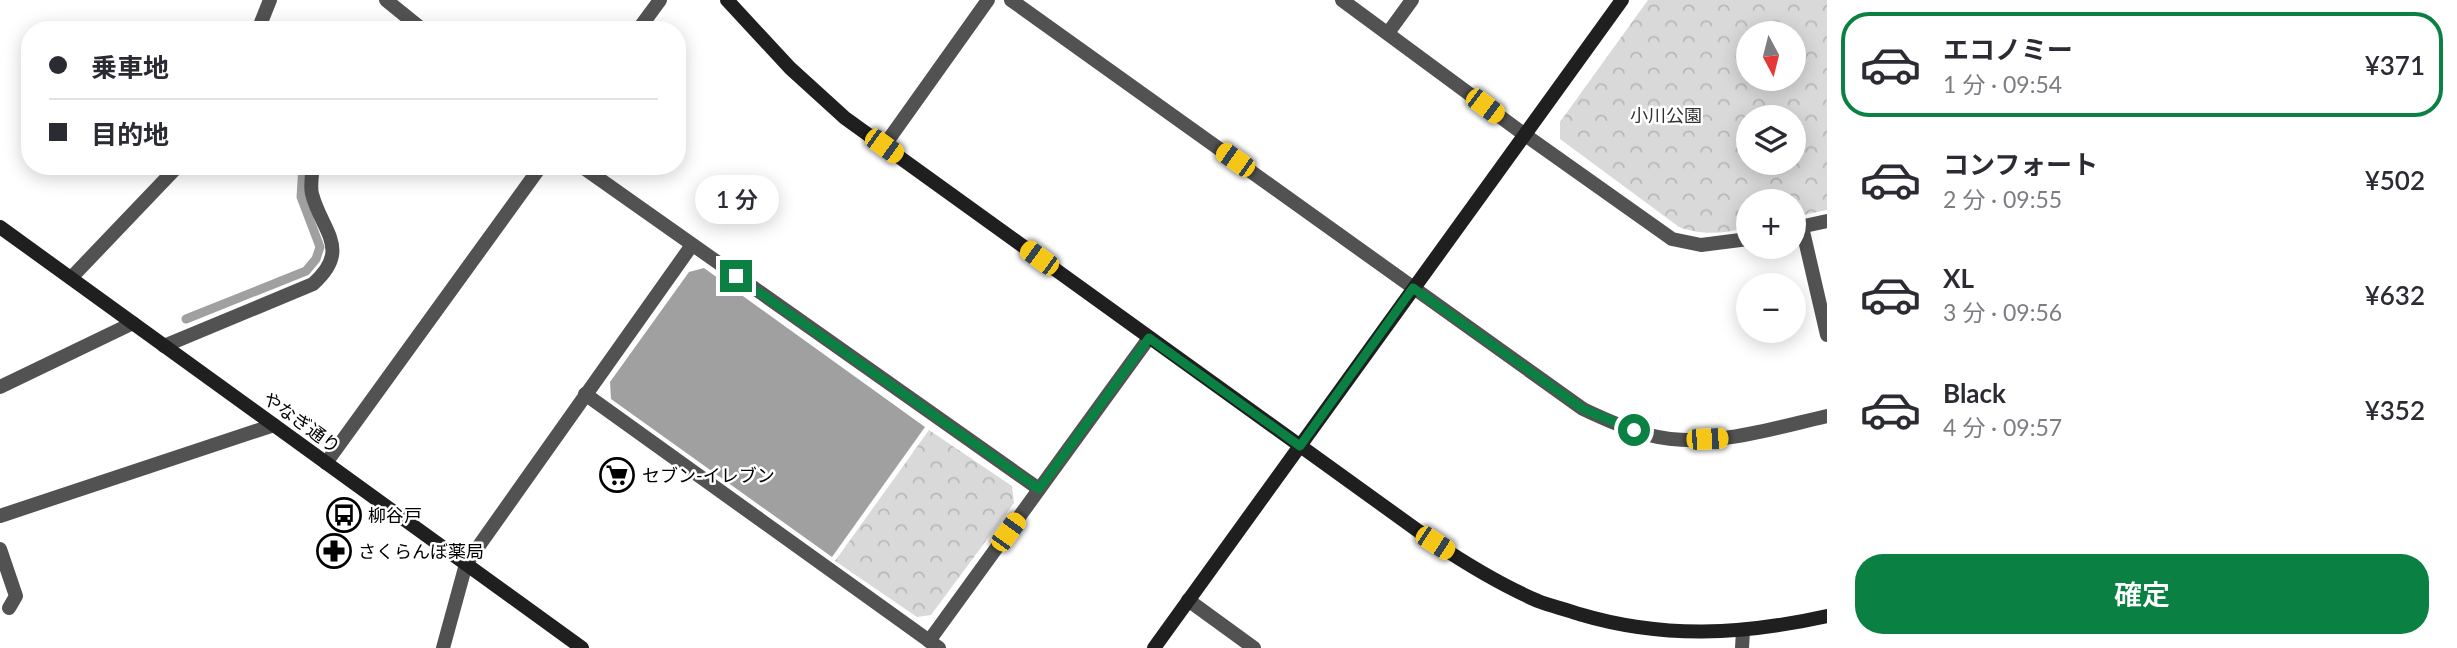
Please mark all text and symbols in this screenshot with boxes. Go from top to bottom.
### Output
north arrow [1736,21,1806,91]
map controls [1736,21,1806,343]
icon: car [1859,33,1922,96]
text: エコノミー [1943,33,2073,65]
text: ¥371 [2365,49,2425,81]
text: 乗車地 [91,51,169,83]
text: 1 分 · 09:54 [1943,70,2062,98]
car [1462,85,1509,127]
park label: 小川公園 [1630,104,1702,126]
button: layers [1736,105,1806,175]
text: 目的地 [91,118,169,150]
car [861,125,908,167]
car [1212,139,1259,181]
icon: car [1859,148,1922,211]
text: コンフォート [1943,148,2098,180]
text: ¥502 [2365,164,2425,196]
callout: 1 分 [694,174,778,224]
text: 1 分 [716,185,758,213]
text: 2 分 · 09:55 [1943,185,2062,213]
button: + [1736,189,1806,259]
car [1016,237,1063,279]
route end [720,260,752,292]
text: XL [1943,262,1974,294]
icon: car [1859,263,1922,326]
button: − [1736,273,1806,343]
text: ¥632 [2365,279,2425,311]
text: 3 分 · 09:56 [1943,298,2062,326]
text: Black [1943,377,2006,409]
icon: car [1859,378,1922,441]
street label: やなぎ通り [259,387,345,457]
text: ¥352 [2365,394,2425,426]
text: 4 分 · 09:57 [1943,413,2062,441]
route start [1618,414,1650,446]
car [1686,428,1729,450]
supermarket icon: セブン-イレブン [598,456,636,494]
place label: セブン-イレブン [642,464,775,486]
bus stop icon: 柳谷戸 [325,496,363,534]
place label: 柳谷戸 [368,504,422,526]
car [988,509,1029,555]
car [1412,523,1459,563]
pharmacy icon: さくらんぼ薬局 [315,532,353,570]
place label: さくらんぼ薬局 [358,540,484,562]
button: 確定 [1855,554,2429,634]

